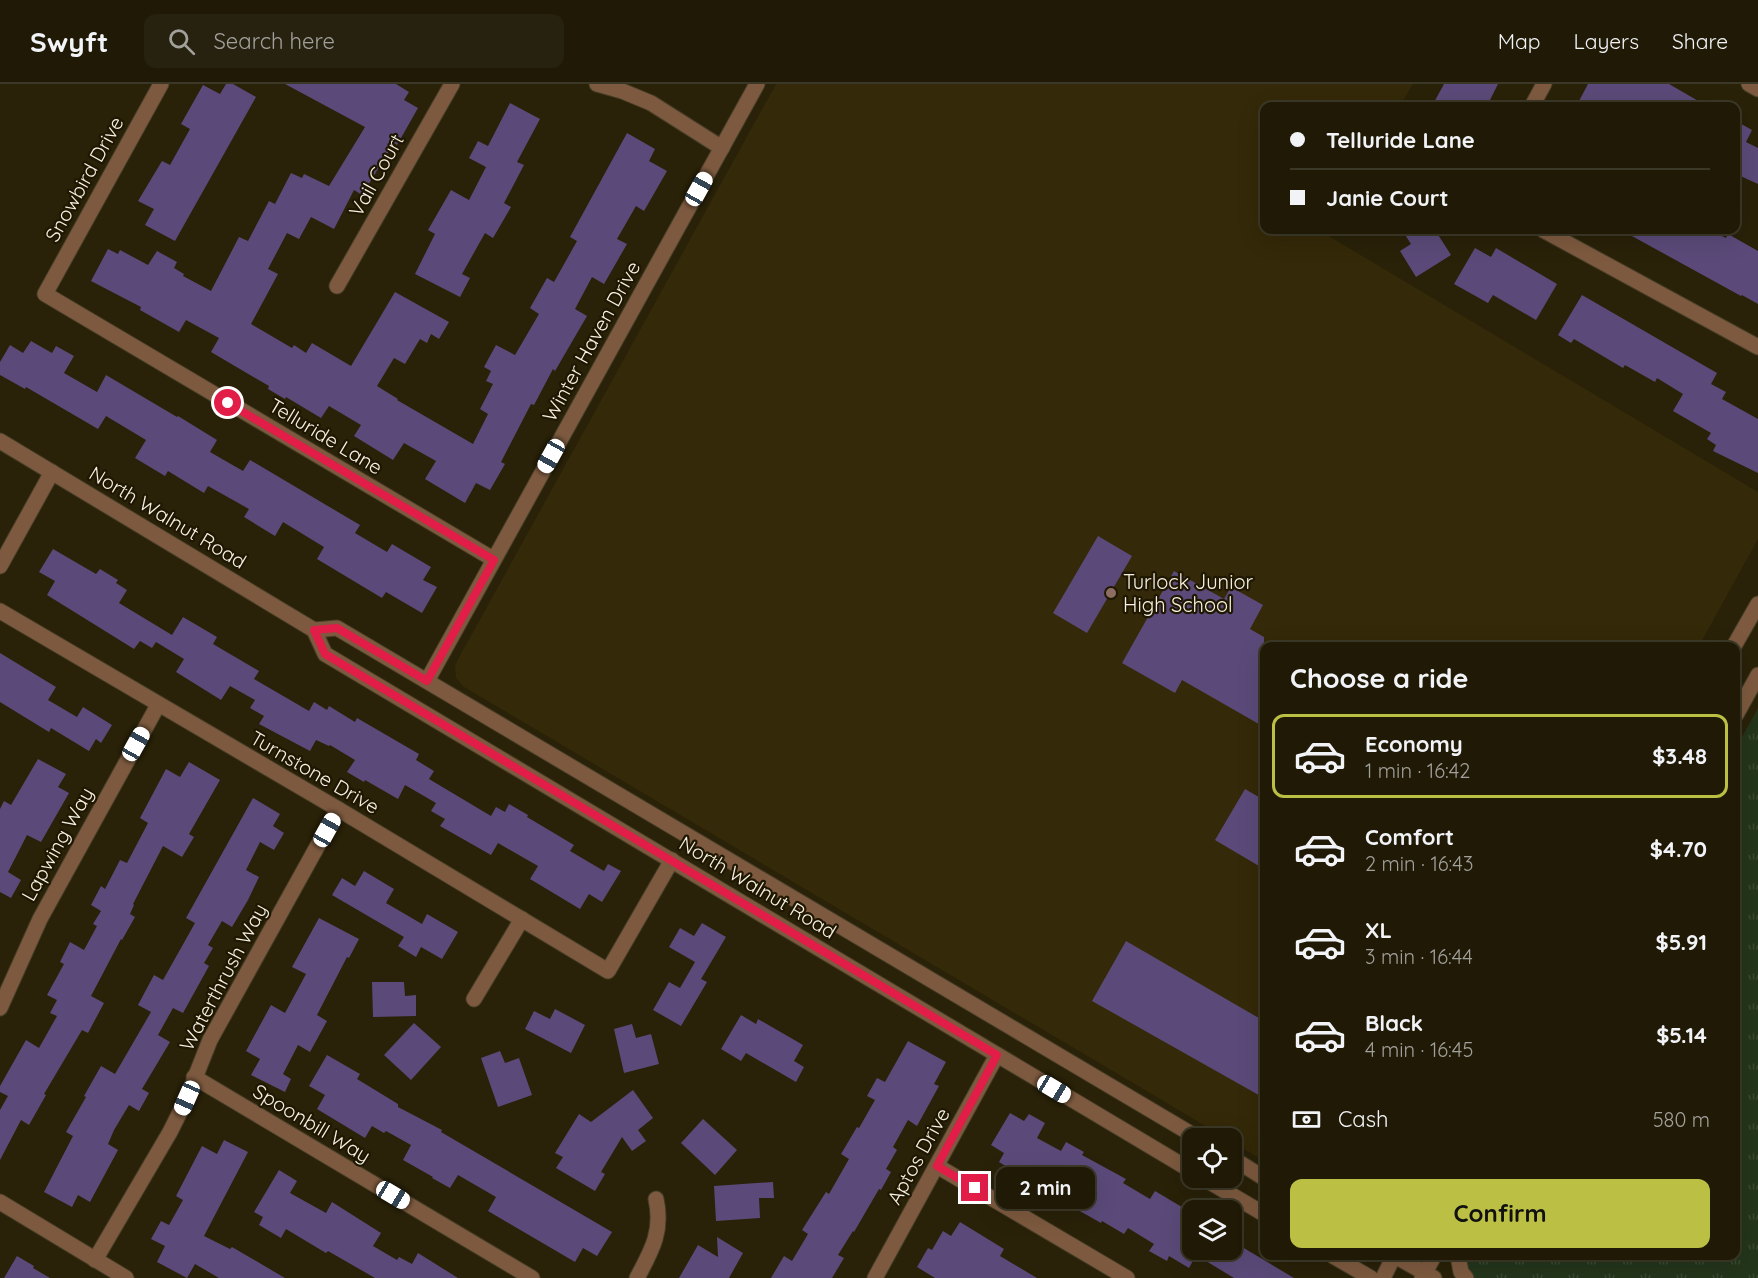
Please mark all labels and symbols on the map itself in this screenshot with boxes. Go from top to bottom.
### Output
street label: Snowbird Drive [39,112,129,246]
street label: Vail Court [343,129,409,221]
car [682,169,716,209]
street label: Winter Haven Drive [537,256,645,426]
route start [214,389,241,416]
street label: Telluride Lane [265,392,387,480]
car [534,436,568,476]
street label: North Walnut Road [85,460,251,574]
place label: Turlock Junior High School [1123,569,1253,617]
marker: Turlock Junior High School [1104,586,1118,600]
car [119,724,153,764]
street label: Turnstone Drive [246,725,384,819]
street label: Lapwing Way [15,783,99,905]
car [310,810,344,850]
street label: North Walnut Road [675,830,841,944]
street label: Waterthrush Way [174,899,272,1055]
car [1034,1072,1074,1106]
car [171,1078,203,1118]
street label: Spoonbill Way [249,1078,375,1168]
street label: Aptos Drive [881,1103,955,1209]
callout: 2 min [996,1167,1095,1209]
route end [961,1174,988,1201]
car [373,1178,413,1212]

